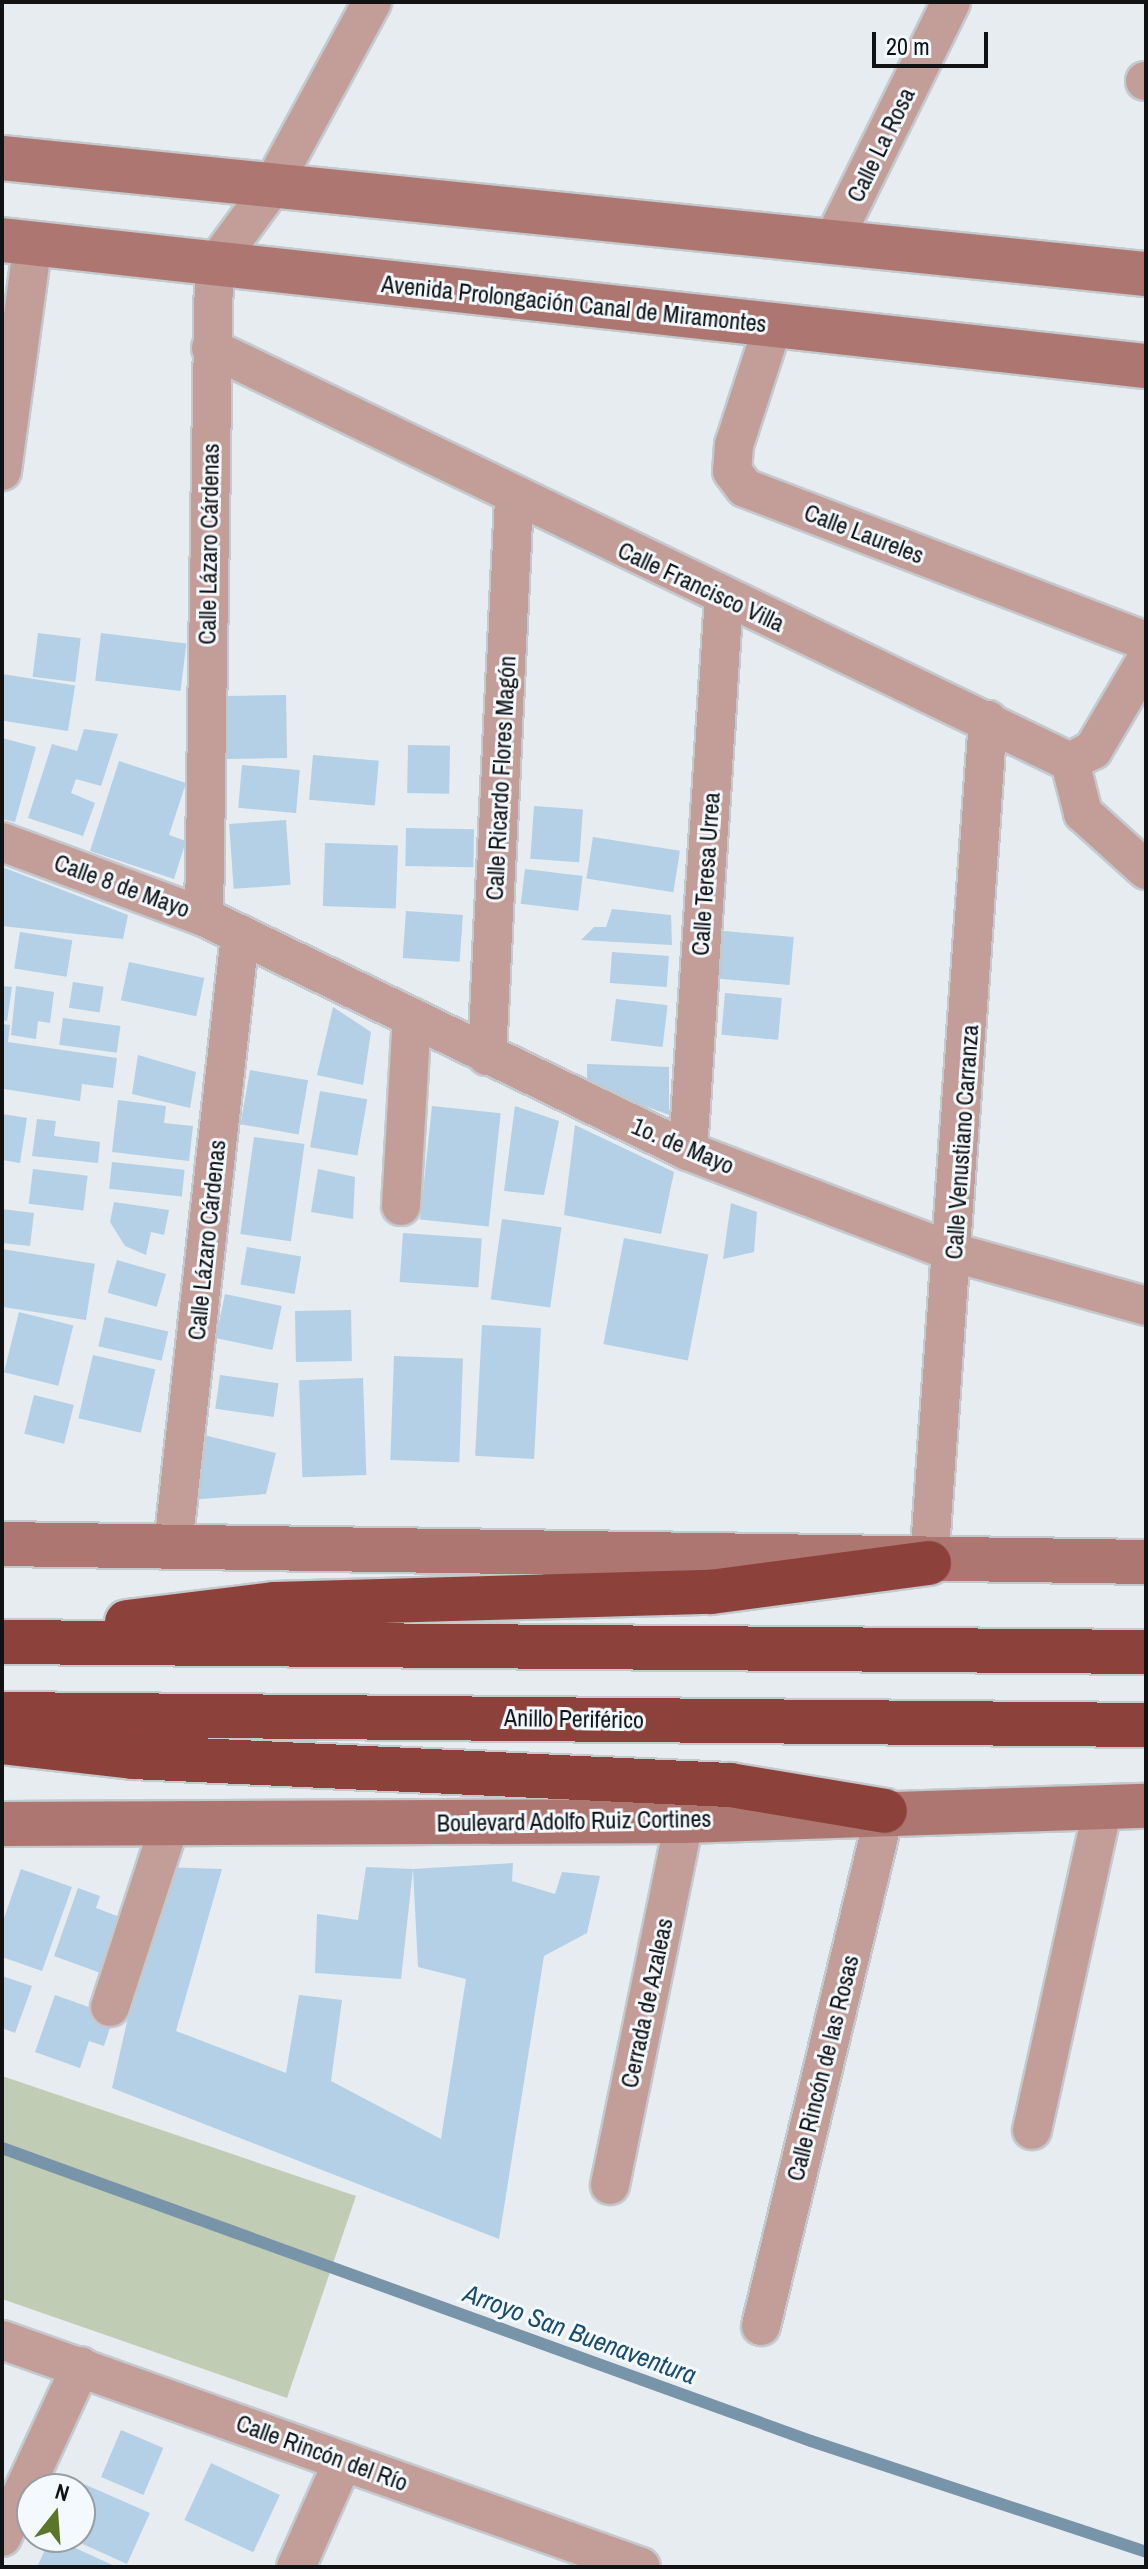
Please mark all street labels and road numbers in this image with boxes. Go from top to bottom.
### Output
street label: Calle La Rosa [841,83,921,207]
street label: Avenida Prolongación Canal de Miramontes [380,269,768,339]
street label: Calle Lázaro Cárdenas [193,443,225,645]
street label: Calle Laureles [800,498,928,570]
street label: Calle Francisco Villa [613,536,789,638]
street label: Calle Ricardo Flores Magón [480,655,522,901]
street label: Calle Teresa Urrea [686,791,726,957]
street label: Calle 8 de Mayo [50,848,194,924]
street label: Calle Venustiano Carranza [939,1024,985,1260]
street label: 1o. de Mayo [628,1112,738,1180]
street label: Calle Lázaro Cárdenas [182,1138,232,1342]
street label: Anillo Periférico [504,1703,644,1735]
street label: Boulevard Adolfo Ruiz Cortines [436,1804,712,1838]
street label: Cerrada de Azaleas [615,1915,679,2091]
street label: Calle Rincón de las Rosas [781,1952,865,2184]
street label: Calle Rincón del Río [232,2409,412,2497]

